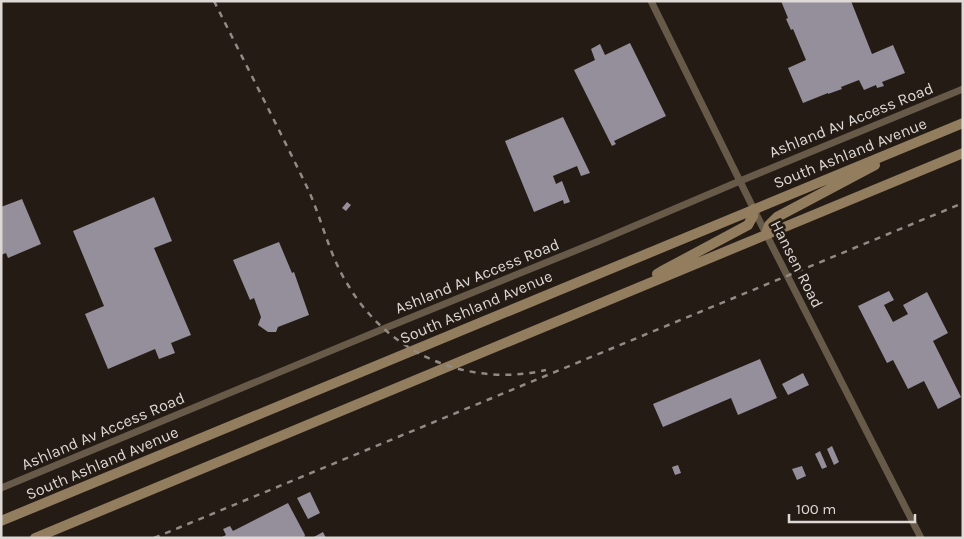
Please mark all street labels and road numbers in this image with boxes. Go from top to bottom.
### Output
street label: Ashland Av Access Road [766,78,936,162]
street label: South Ashland Avenue [771,114,929,192]
street label: Hansen Road [767,217,827,311]
street label: Ashland Av Access Road [392,234,562,318]
street label: South Ashland Avenue [397,266,555,348]
street label: Ashland Av Access Road [18,388,188,474]
street label: South Ashland Avenue [23,422,181,504]

